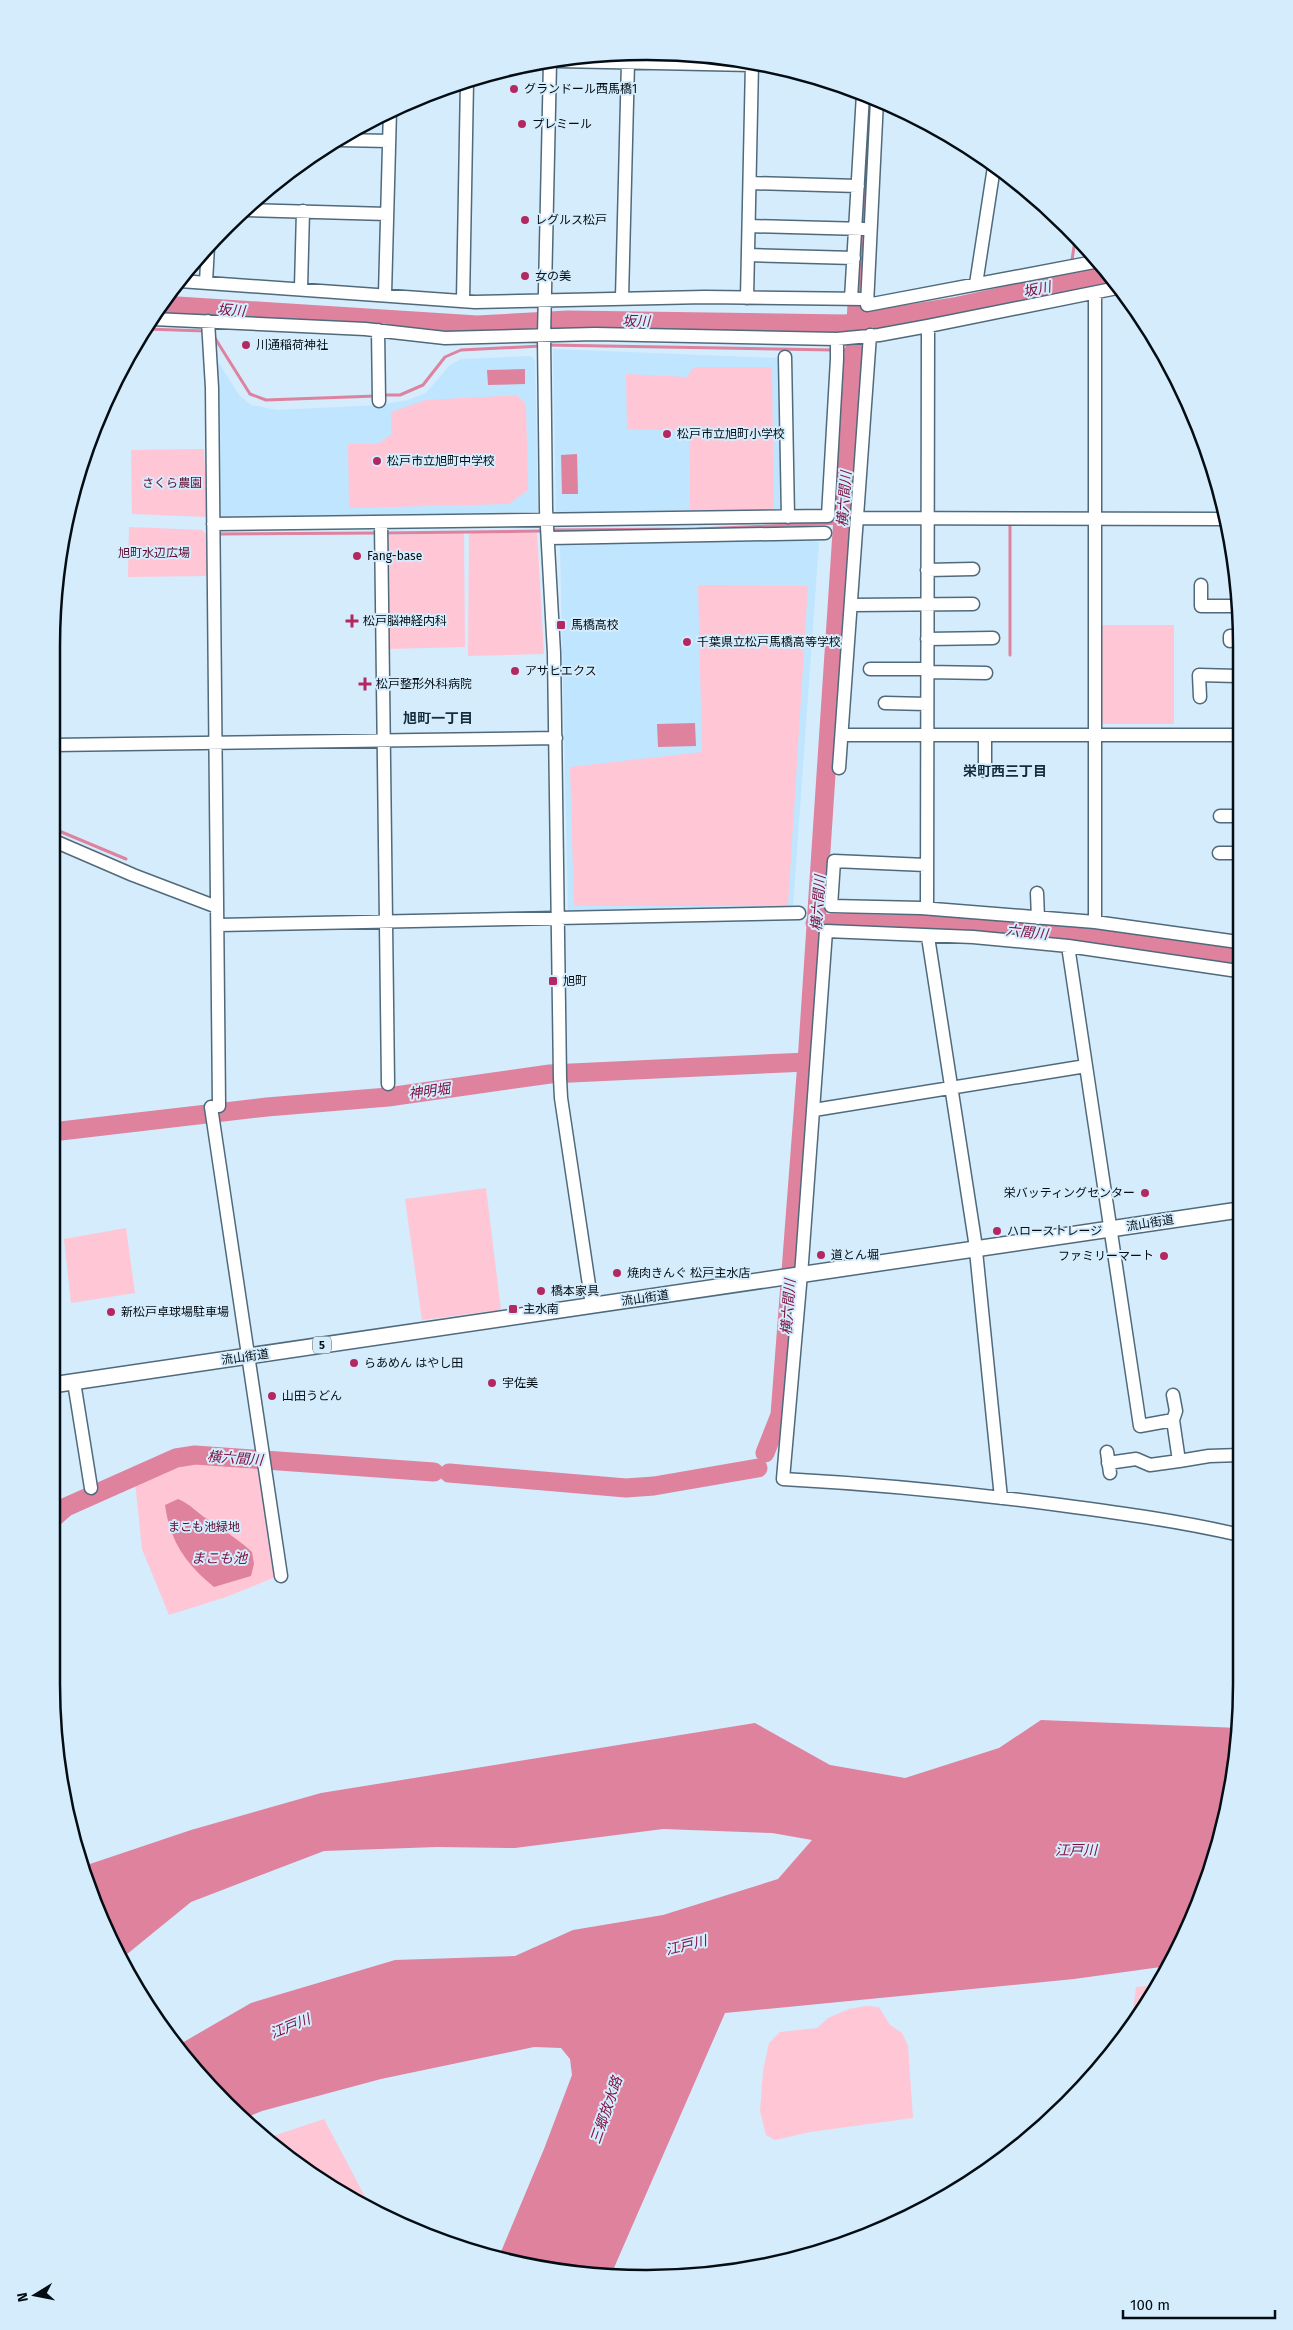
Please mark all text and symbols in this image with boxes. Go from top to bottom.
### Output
place label: グランドール西馬橋1 [524,82,637,96]
marker: グランドール西馬橋1 [508,83,520,95]
place label: プレミール [532,117,592,131]
marker: プレミール [516,118,528,130]
place label: レグルス松戸 [535,213,607,227]
marker: レグルス松戸 [519,214,531,226]
place label: 女の美 [535,269,571,283]
marker: 女の美 [519,270,531,282]
water label: 坂川 [1022,278,1055,301]
water label: 坂川 [216,301,248,320]
water label: 坂川 [622,313,652,330]
place label: 川通稲荷神社 [256,338,328,352]
marker: 川通稲荷神社 [240,339,252,351]
place label: 松戸市立旭町小学校 [677,427,785,441]
marker: 松戸市立旭町小学校 [661,428,673,440]
place label: 松戸市立旭町中学校 [387,454,495,468]
marker: 松戸市立旭町中学校 [371,455,383,467]
water label: 横六間川 [834,469,855,528]
park label: さくら農園 [142,476,202,490]
park label: 旭町水辺広場 [118,546,190,560]
place label: Fang-base [367,549,422,563]
marker: Fang-base [351,550,363,562]
marker: 松戸脳神経内科 [345,614,359,628]
place label: 松戸脳神経内科 [363,614,447,628]
place label: 馬橋高校 [571,618,619,632]
marker: 馬橋高校 [555,619,567,631]
place label: 千葉県立松戸馬橋高等学校 [697,635,841,649]
marker: 千葉県立松戸馬橋高等学校 [681,636,693,648]
place label: アサヒエクス [525,664,597,678]
marker: アサヒエクス [509,665,521,677]
marker: 松戸整形外科病院 [358,677,372,691]
place label: 松戸整形外科病院 [376,677,472,691]
district label: 旭町一丁目 [403,710,473,727]
district label: 栄町西三丁目 [963,763,1047,780]
water label: 横六間川 [808,873,829,932]
water label: 六間川 [1005,922,1051,943]
place label: 旭町 [563,974,587,988]
marker: 旭町 [547,975,559,987]
water label: 神明堀 [407,1080,453,1103]
place label: 栄バッティングセンター [1004,1186,1135,1200]
marker: 栄バッティングセンター [1139,1187,1151,1199]
street label: 流山街道 [1125,1212,1175,1234]
place label: ハローストレージ [1007,1224,1102,1238]
marker: ハローストレージ [991,1225,1003,1237]
place label: 道とん堀 [831,1248,879,1262]
marker: 道とん堀 [815,1249,827,1261]
place label: ファミリーマート [1058,1249,1154,1263]
marker: ファミリーマート [1158,1250,1170,1262]
place label: 焼肉きんぐ 松戸主水店 [627,1266,750,1280]
marker: 焼肉きんぐ 松戸主水店 [611,1267,623,1279]
water label: 横六間川 [778,1277,799,1336]
place label: 橋本家具 [551,1284,599,1298]
marker: 橋本家具 [535,1285,547,1297]
street label: 流山街道 [620,1288,670,1308]
place label: 主水南 [523,1302,559,1316]
marker: 主水南 [507,1303,519,1315]
place label: 新松戸卓球場駐車場 [121,1305,229,1319]
marker: 新松戸卓球場駐車場 [105,1306,117,1318]
road number: 5 [313,1336,331,1354]
street label: 流山街道 [220,1347,270,1367]
place label: らあめん はやし田 [364,1356,463,1370]
marker: らあめん はやし田 [348,1357,360,1369]
place label: 宇佐美 [502,1376,538,1390]
marker: 宇佐美 [486,1377,498,1389]
place label: 山田うどん [282,1389,342,1403]
marker: 山田うどん [266,1390,278,1402]
water label: 横六間川 [206,1448,265,1469]
park label: まこも池緑地 [168,1520,240,1534]
water label: まこも池 [191,1550,249,1567]
water label: 江戸川 [1055,1842,1099,1859]
water label: 江戸川 [664,1932,710,1959]
water label: 江戸川 [268,2010,315,2042]
water label: 三郷放水路 [587,2073,626,2146]
north arrow [10,2270,60,2320]
scale bar [1123,2288,1276,2320]
text: N [14,2291,32,2303]
text: 100 m [1130,2296,1170,2314]

